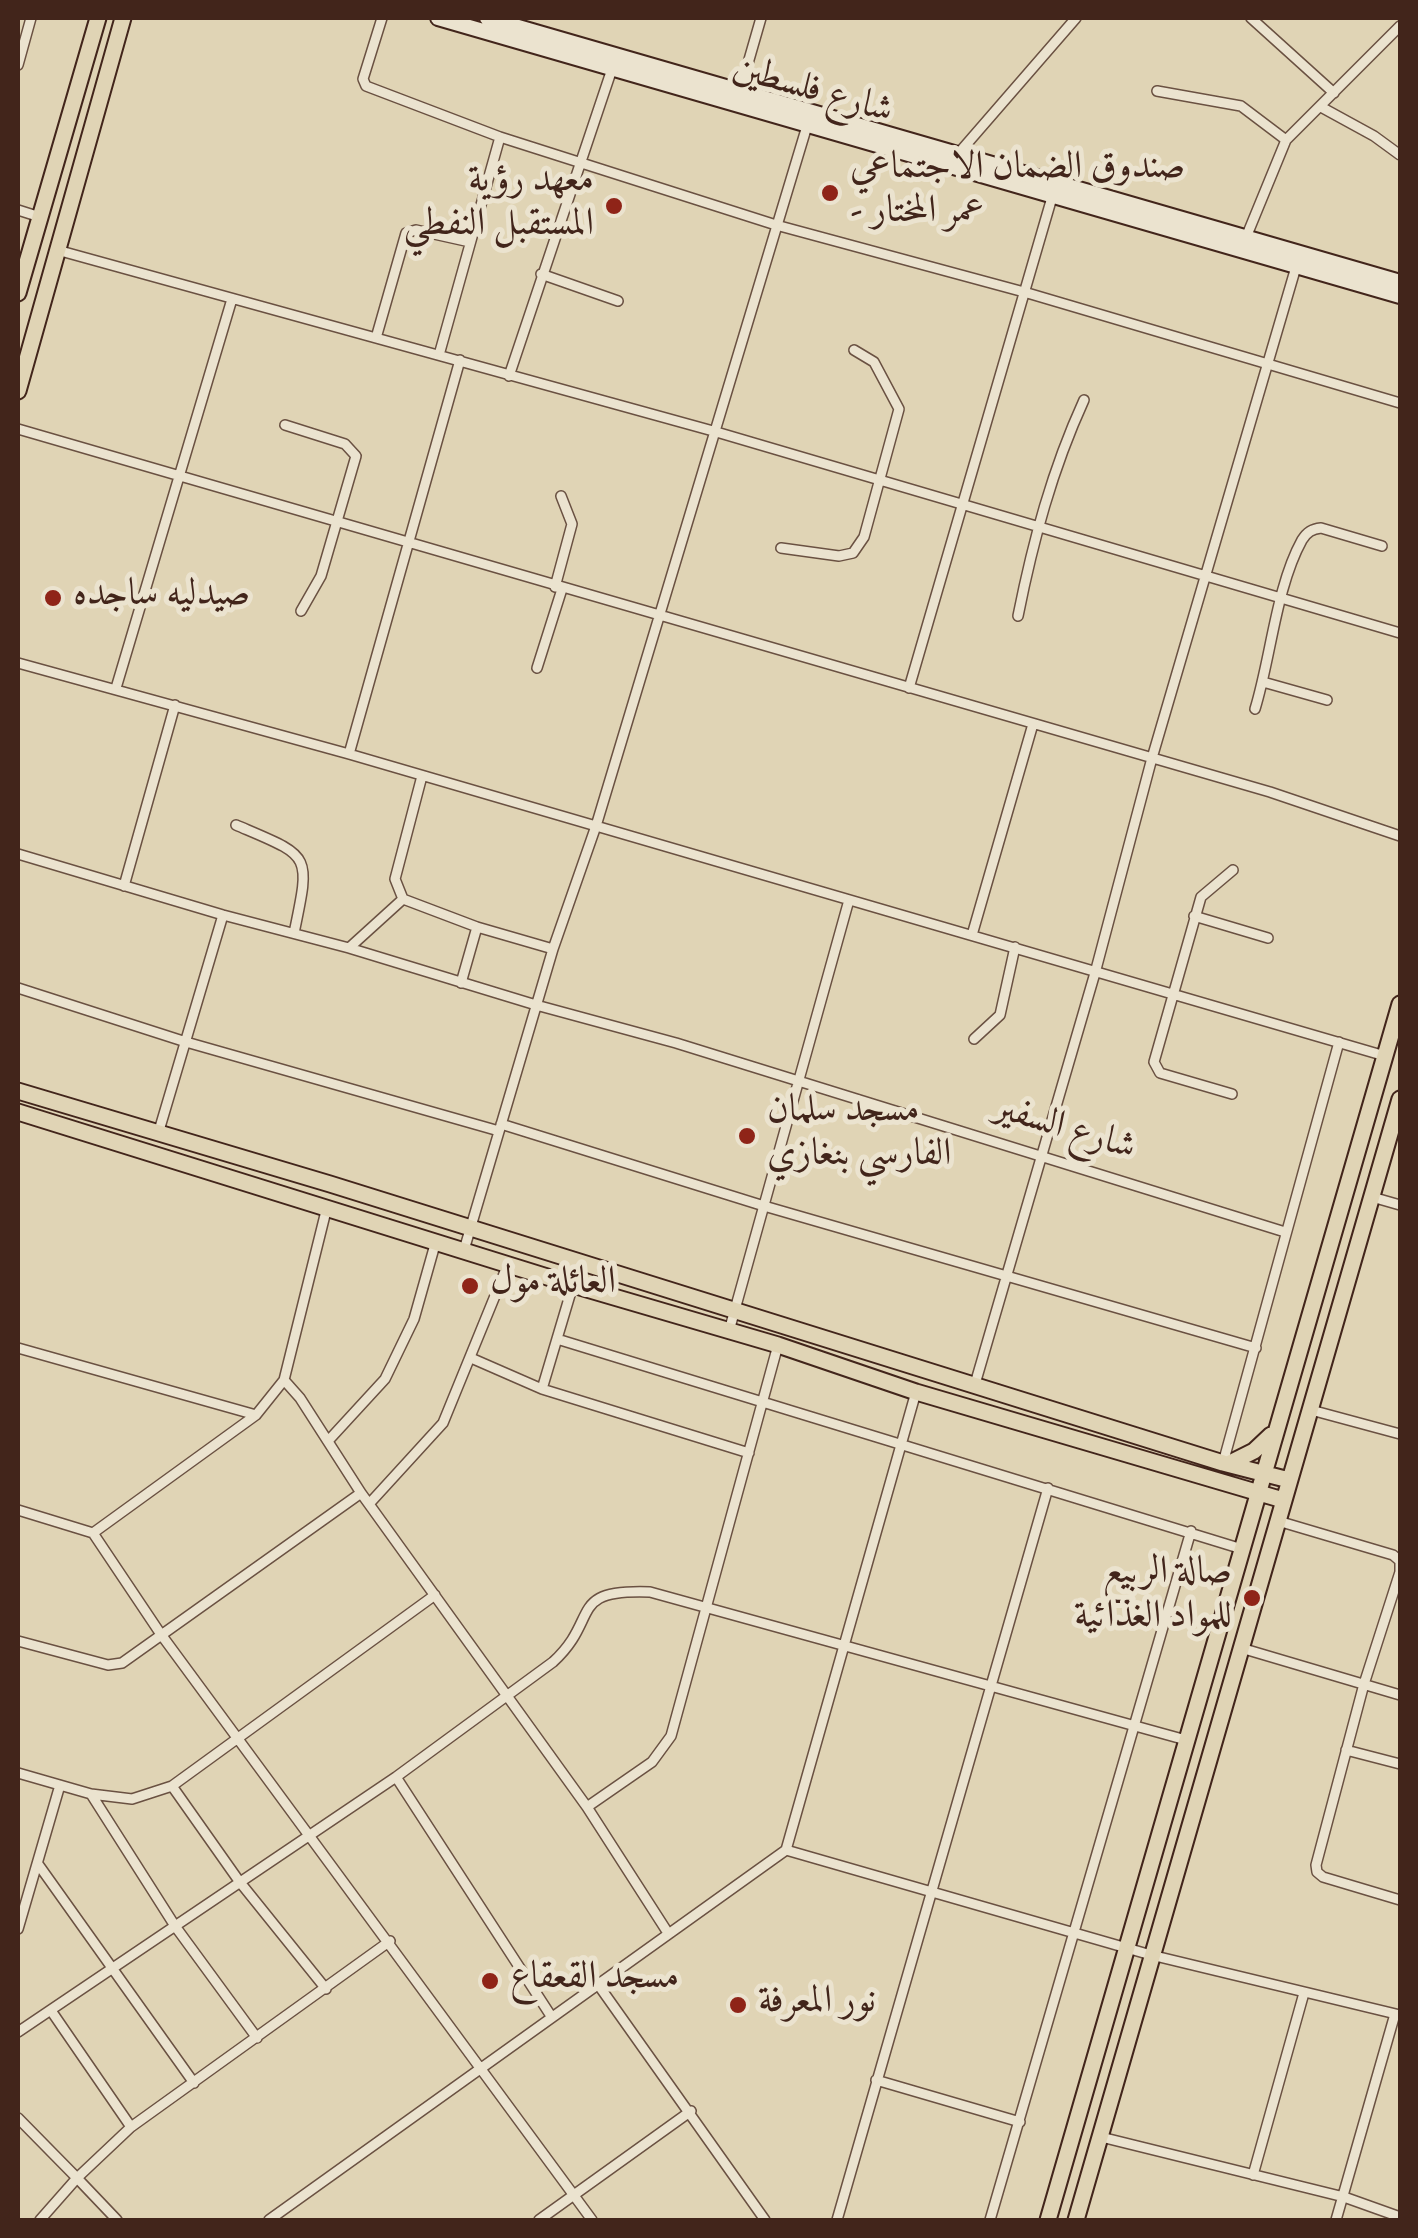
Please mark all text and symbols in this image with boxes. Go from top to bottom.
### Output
street label: شارع فلسطين [727,48,897,138]
place label: صندوق الضمان الاجتماعي - عمر المختار [850,148,1185,238]
place label: معهد رؤية المستقبل النفطي [404,161,594,250]
marker: صندوق الضمان الاجتماعي - عمر المختار [819,182,841,204]
marker: معهد رؤية المستقبل النفطي [603,195,625,217]
place label: صيدليه ساجده [73,575,250,621]
marker: صيدليه ساجده [42,587,64,609]
street label: شارع السفير [988,1088,1140,1174]
place label: مسجد سلمان الفارسي بنغازي [767,1091,952,1180]
marker: مسجد سلمان الفارسي بنغازي [736,1125,758,1147]
place label: العائلة مول [490,1263,616,1309]
marker: العائلة مول [459,1275,481,1297]
place label: صالة الربيع للمواد الغذائية [1074,1553,1232,1642]
marker: صالة الربيع للمواد الغذائية [1241,1587,1263,1609]
place label: مسجد القعقاع [510,1958,679,2004]
marker: مسجد القعقاع [479,1970,501,1992]
place label: نور المعرفة [758,1982,876,2028]
marker: نور المعرفة [727,1994,749,2016]

